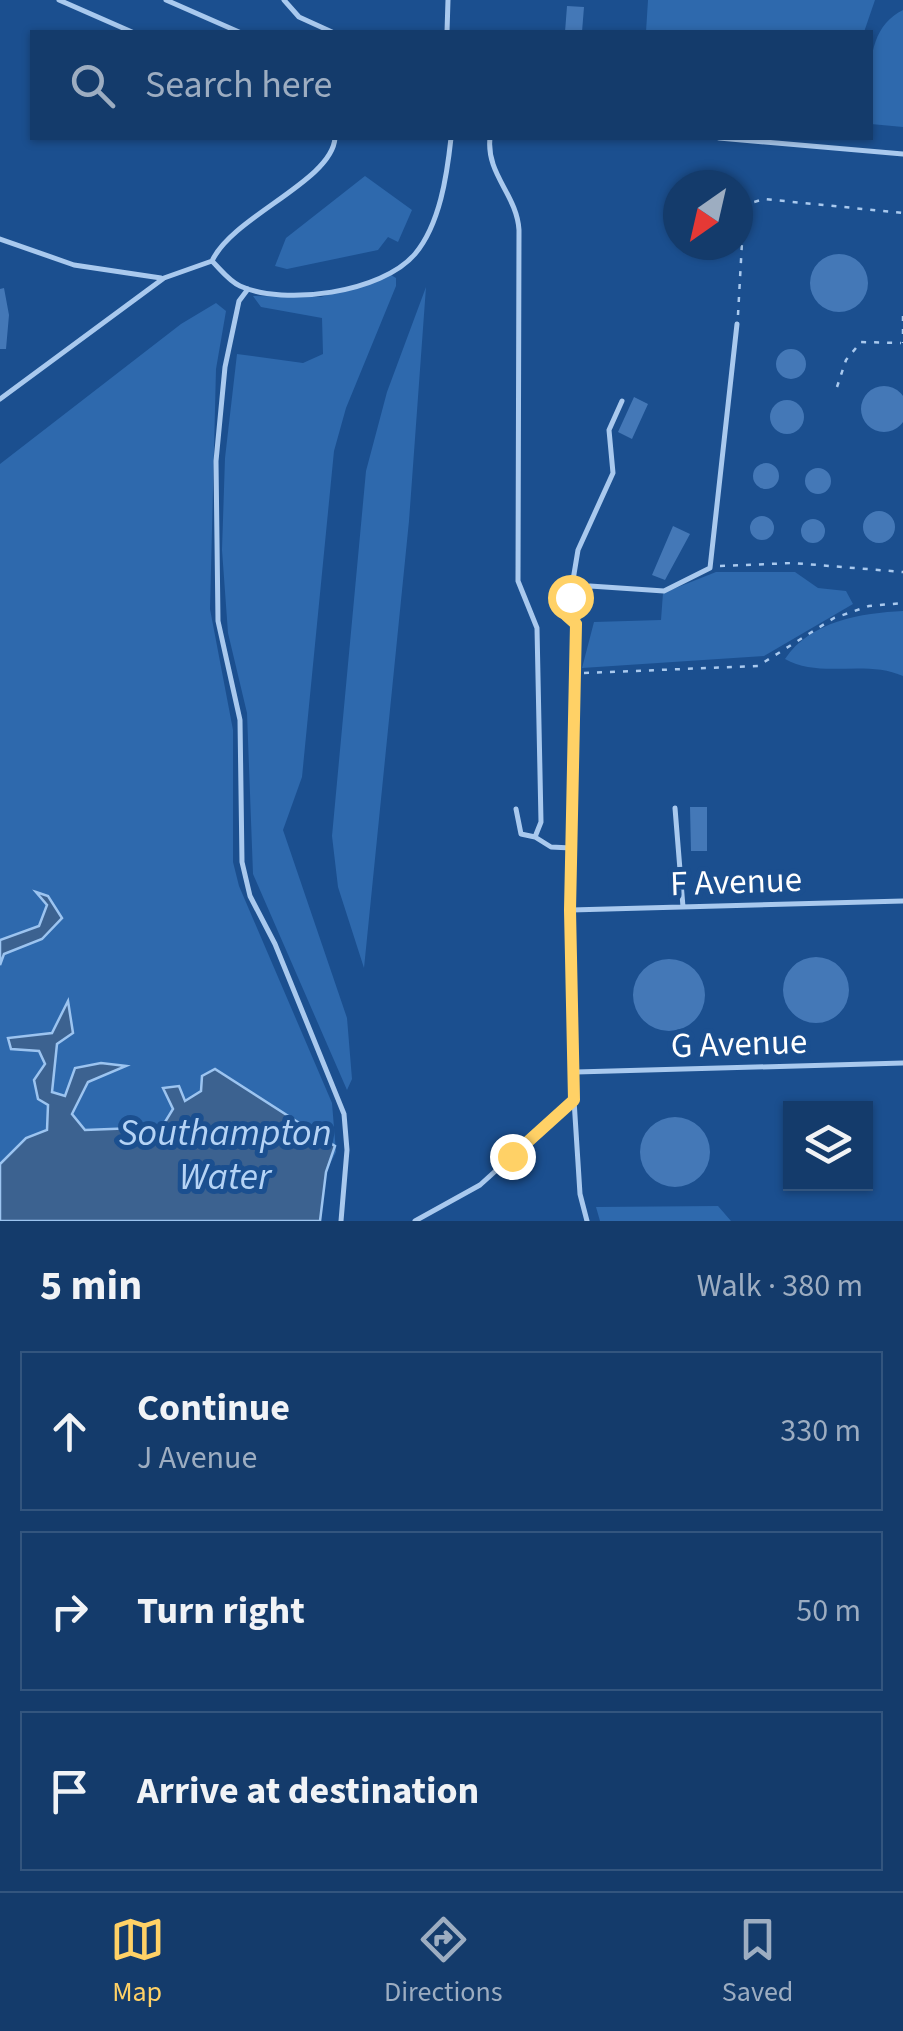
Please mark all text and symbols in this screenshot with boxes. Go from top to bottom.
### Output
search box [30,30,873,140]
icon: search [65,58,120,113]
text: Search here [145,58,332,112]
north arrow [663,170,753,260]
route start [548,575,594,621]
street label: F Avenue [669,855,803,909]
street label: G Avenue [670,1017,808,1071]
map controls [783,1101,873,1191]
button: layers [783,1101,873,1191]
water label: Southampton Water [118,1106,332,1204]
route end [490,1134,536,1180]
text: 5 min [40,1256,142,1316]
text: Walk · 380 m [697,1263,863,1309]
text: Continue [137,1381,290,1435]
icon: ahead [42,1404,97,1459]
text: 330 m [780,1408,861,1454]
text: J Avenue [137,1435,257,1481]
icon: right [42,1584,97,1639]
text: Turn right [137,1584,305,1638]
text: 50 m [796,1588,861,1634]
icon: arrive [42,1764,97,1819]
text: Arrive at destination [137,1764,479,1818]
tab: Map [110,1912,165,2012]
tab: Directions [384,1912,503,2012]
tab: Saved [722,1912,793,2012]

